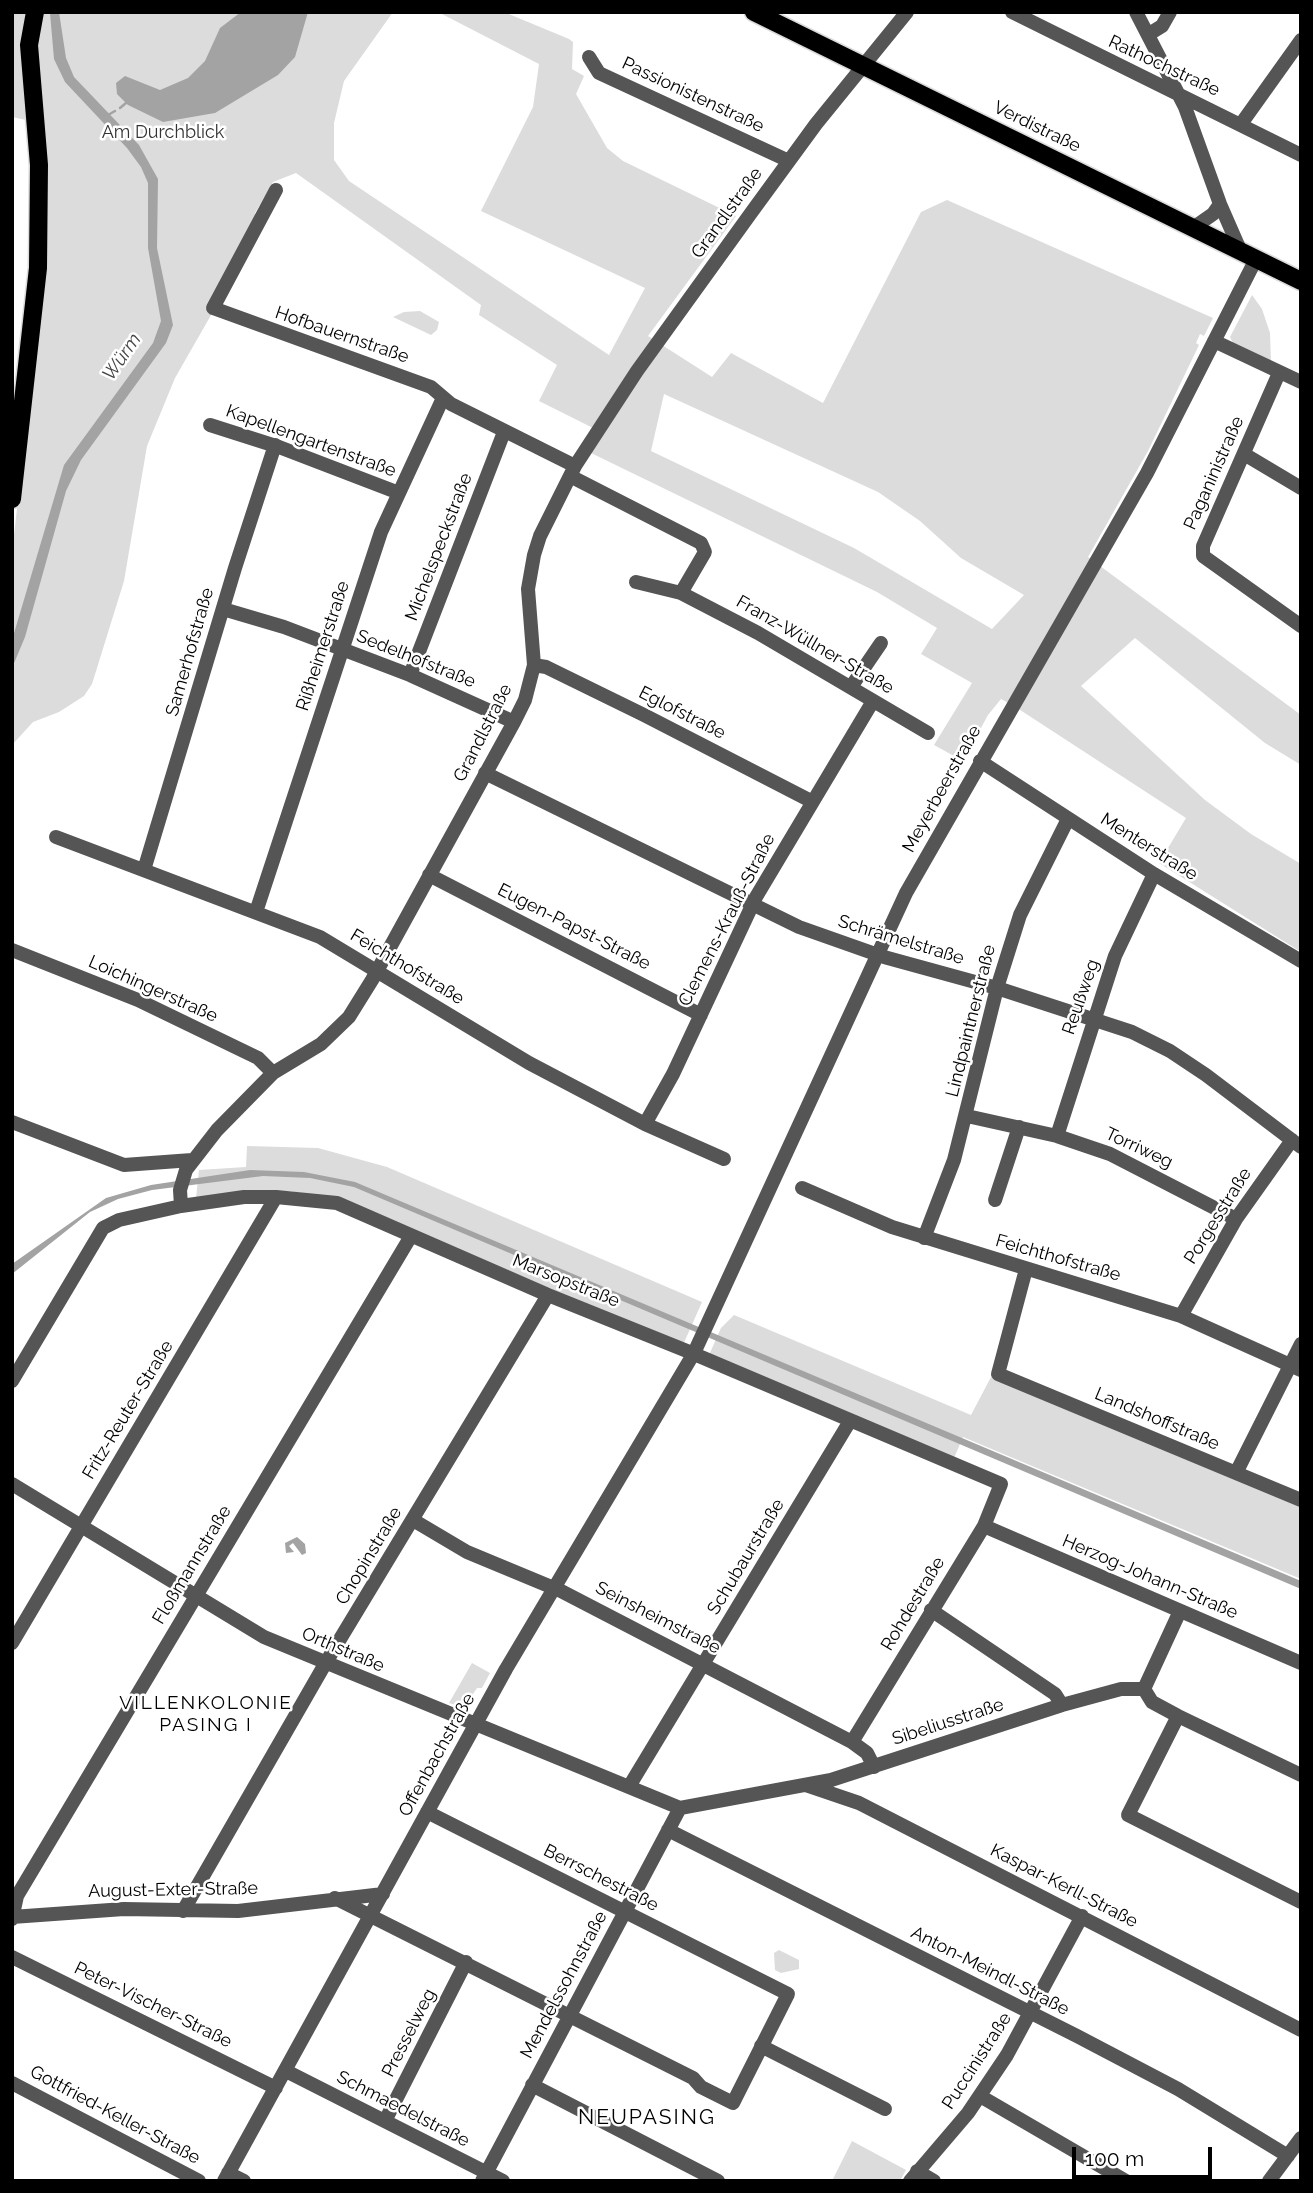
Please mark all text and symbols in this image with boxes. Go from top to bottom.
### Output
street label: Rathochstraße [1105,31,1223,101]
street label: Passionistenstraße [619,53,767,137]
street label: Verdistraße [990,97,1084,157]
park label: Am Durchblick [102,122,224,144]
street label: Grandlstraße [687,163,767,263]
street label: Hofbauernstraße [272,302,412,368]
water label: Würm [98,329,146,385]
street label: Kapellengartenstraße [223,400,399,482]
street label: Paganinistraße [1179,413,1249,533]
street label: Michelspeckstraße [401,470,477,624]
street label: Rißheimerstraße [292,578,354,714]
street label: Samerhofstraße [161,585,219,719]
street label: Franz-Wüllner-Straße [732,591,898,699]
street label: Sedelhofstraße [353,625,479,693]
street label: Grandlstraße [449,680,517,786]
street label: Eglofstraße [635,682,729,744]
street label: Meyerbeerstraße [898,722,986,856]
street label: Menterstraße [1096,809,1202,885]
street label: Clemens-Krauß-Straße [674,830,780,1010]
street label: Eugen-Papst-Straße [494,879,654,975]
street label: Schrämelstraße [835,911,967,969]
street label: Feichthofstraße [346,924,468,1010]
street label: Lindpaintnerstraße [942,943,1000,1099]
street label: Loichingerstraße [85,951,221,1027]
street label: Reußweg [1058,956,1104,1038]
street label: Torriweg [1102,1123,1176,1173]
street label: Porgesstraße [1180,1164,1256,1268]
street label: Feichthofstraße [993,1230,1123,1286]
street label: Marsopstraße [509,1250,623,1312]
street label: Fritz-Reuter-Straße [78,1337,178,1483]
street label: Landshoffstraße [1091,1383,1223,1455]
street label: Schubaurstraße [703,1495,789,1619]
street label: Floßmannstraße [148,1502,236,1628]
street label: Chopinstraße [331,1503,407,1609]
street label: Herzog-Johann-Straße [1059,1530,1241,1624]
street label: Rohdestraße [877,1553,949,1655]
street label: Seinsheimstraße [592,1577,724,1659]
street label: Orthstraße [298,1623,388,1677]
street label: Offenbachstraße [394,1690,480,1820]
district label: VILLENKOLONIE PASING I [121,1692,291,1736]
street label: Sibeliusstraße [889,1694,1007,1750]
street label: Kaspar-Kerll-Straße [987,1839,1141,1933]
street label: Berrschestraße [540,1840,662,1916]
street label: August-Exter-Straße [88,1878,258,1902]
street label: Mendelssohnstraße [516,1908,612,2062]
street label: Anton-Meindl-Straße [907,1922,1073,2020]
street label: Peter-Vischer-Straße [71,1957,235,2053]
street label: Presselweg [378,1985,440,2081]
street label: Puccinistraße [938,2008,1016,2114]
street label: Gottfried-Keller-Straße [26,2061,204,2169]
street label: Schmaedelstraße [333,2066,473,2152]
district label: NEUPASING [579,2105,715,2131]
scale bar [1075,2134,1215,2178]
text: 100 m [1085,2146,1144,2171]

